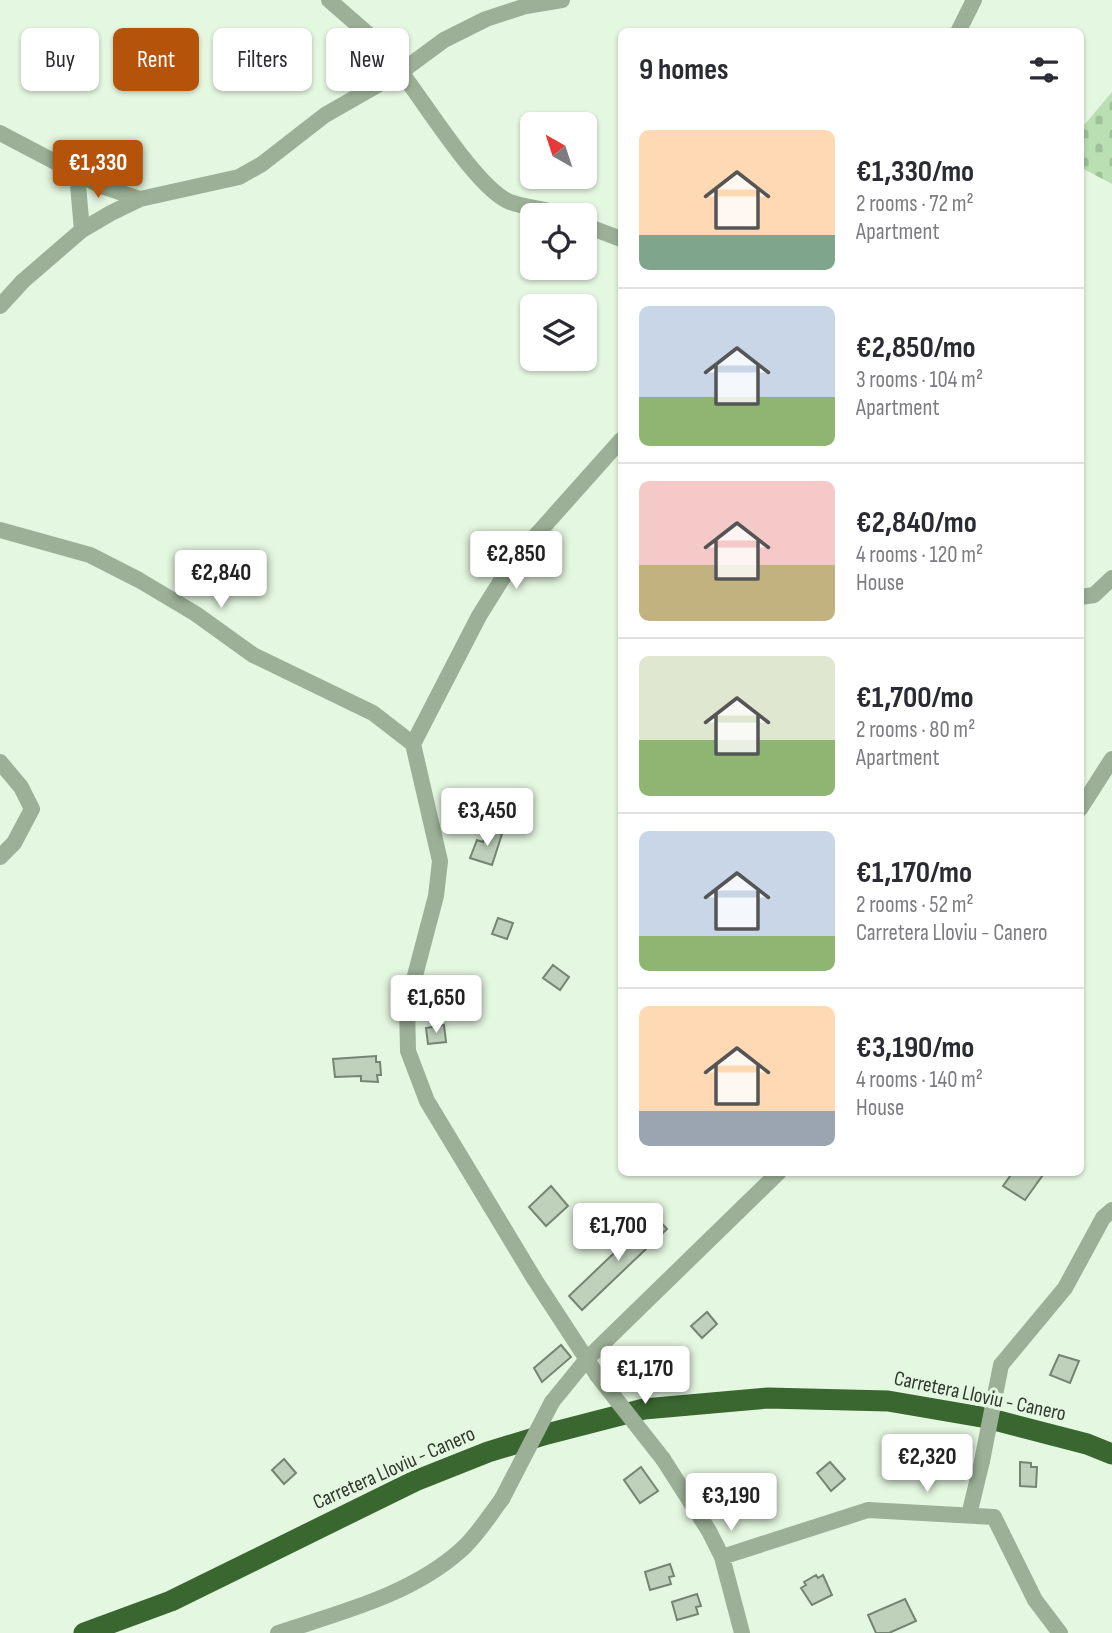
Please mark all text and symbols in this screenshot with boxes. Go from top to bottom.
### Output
chip: Buy [21,28,99,91]
chip: Rent [113,28,199,91]
chip: Filters [213,28,312,91]
chip: New [326,28,409,91]
icon: filters [1025,51,1063,89]
text: 9 homes [639,52,729,88]
north arrow [520,112,597,189]
map controls [520,112,597,371]
pin: €1,330 [41,140,155,200]
text: €1,330 [69,149,127,177]
text: €1,330/mo [856,154,974,190]
icon: home [695,158,779,242]
text: 2 rooms · 72 m² [856,190,974,218]
button: locate [520,203,597,280]
text: Apartment [856,218,940,246]
button: layers [520,294,597,371]
text: €2,850/mo [856,330,976,366]
icon: home [695,334,779,418]
text: 3 rooms · 104 m² [856,366,983,394]
text: Apartment [856,394,940,422]
text: €2,840/mo [856,505,977,541]
icon: home [695,509,779,593]
pin: €2,850 [459,532,573,591]
text: €2,850 [486,540,546,568]
text: 4 rooms · 120 m² [856,541,983,569]
pin: €2,840 [164,550,278,610]
text: €2,840 [191,559,251,587]
text: House [856,569,904,597]
text: €1,700/mo [856,680,974,716]
icon: home [695,684,779,768]
text: 2 rooms · 80 m² [856,716,975,744]
text: Apartment [856,744,940,772]
pin: €3,450 [430,788,544,848]
text: €3,450 [457,797,517,825]
text: €1,170/mo [856,855,972,891]
icon: home [695,859,779,943]
text: 2 rooms · 52 m² [856,891,974,919]
text: Carretera Lloviu - Canero [856,919,1048,947]
pin: €1,650 [379,976,493,1035]
text: €1,650 [407,984,465,1012]
text: €3,190/mo [856,1030,974,1066]
icon: home [695,1034,779,1118]
text: 4 rooms · 140 m² [856,1066,983,1094]
text: House [856,1094,904,1122]
pin: €1,700 [561,1204,675,1263]
text: €1,700 [589,1212,647,1240]
pin: €1,170 [588,1346,702,1406]
text: €1,170 [617,1355,673,1383]
street label: Carretera Lloviu - Canero [892,1366,1068,1426]
street label: Carretera Lloviu - Canero [309,1421,479,1515]
pin: €2,320 [870,1434,984,1494]
text: €2,320 [898,1443,956,1471]
pin: €3,190 [674,1474,788,1533]
text: €3,190 [702,1482,760,1510]

